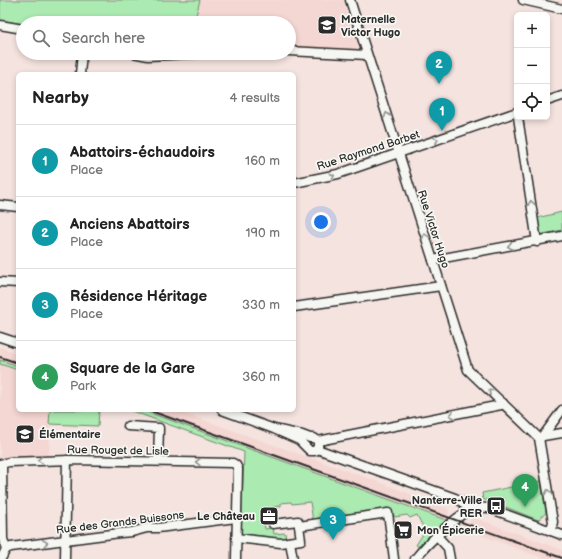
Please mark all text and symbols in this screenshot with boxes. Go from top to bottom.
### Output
map controls [514,12,550,120]
button: + [514,12,550,48]
place label: Maternelle Victor Hugo [341,13,400,39]
school or university icon: Maternelle Victor Hugo [316,14,338,36]
search box [16,16,296,60]
icon: search [30,27,52,49]
text: Search here [62,29,145,48]
button: − [514,48,550,84]
pin: 2 [426,51,452,84]
button: locate [514,84,550,120]
text: Nearby [32,88,89,108]
text: 4 results [230,90,280,106]
pin: 1 [429,98,455,131]
one-way arrow [383,112,392,119]
street label: Rue Raymond Barbet [315,128,422,173]
one-way arrow [432,136,439,145]
text: Abattoirs-échaudoirs [70,143,215,162]
text: 1 [42,153,48,169]
text: 160 m [245,153,280,169]
text: Place [70,162,103,178]
one-way arrow [329,172,336,180]
street label: Rue Victor Hugo [415,188,452,270]
one-way arrow [528,200,536,206]
your location [311,212,331,232]
text: Anciens Abattoirs [70,215,190,234]
text: 2 [41,225,49,241]
text: 190 m [246,225,280,241]
one-way arrow [421,233,430,240]
text: Place [70,234,103,250]
one-way arrow [507,242,513,250]
text: Résidence Héritage [70,287,207,306]
text: 3 [41,297,49,313]
text: 330 m [242,297,280,313]
text: Place [70,306,103,322]
text: Square de la Gare [70,359,195,378]
text: 4 [41,369,49,385]
text: 360 m [242,369,280,385]
text: Park [70,378,96,394]
one-way arrow [488,389,496,397]
one-way arrow [449,410,455,418]
school or university icon: Élémentaire [14,423,36,445]
place label: Élémentaire [39,427,100,441]
street label: Rue Rouget de Lisle [67,443,169,458]
one-way arrow [37,456,43,465]
one-way arrow [195,458,201,466]
pin: 4 [512,474,538,507]
one-way arrow [544,489,553,495]
place label: Nanterre-Ville RER [412,494,482,520]
bus stop icon: Nanterre-Ville RER [485,495,507,517]
office icon: Le Château [258,505,280,527]
pin: 3 [320,507,346,540]
street label: Rue des Grands Buissons [55,508,185,537]
place label: Le Château [197,510,255,523]
supermarket icon: Mon Épicerie [392,519,414,541]
place label: Mon Épicerie [417,523,484,537]
one-way arrow [42,539,48,548]

